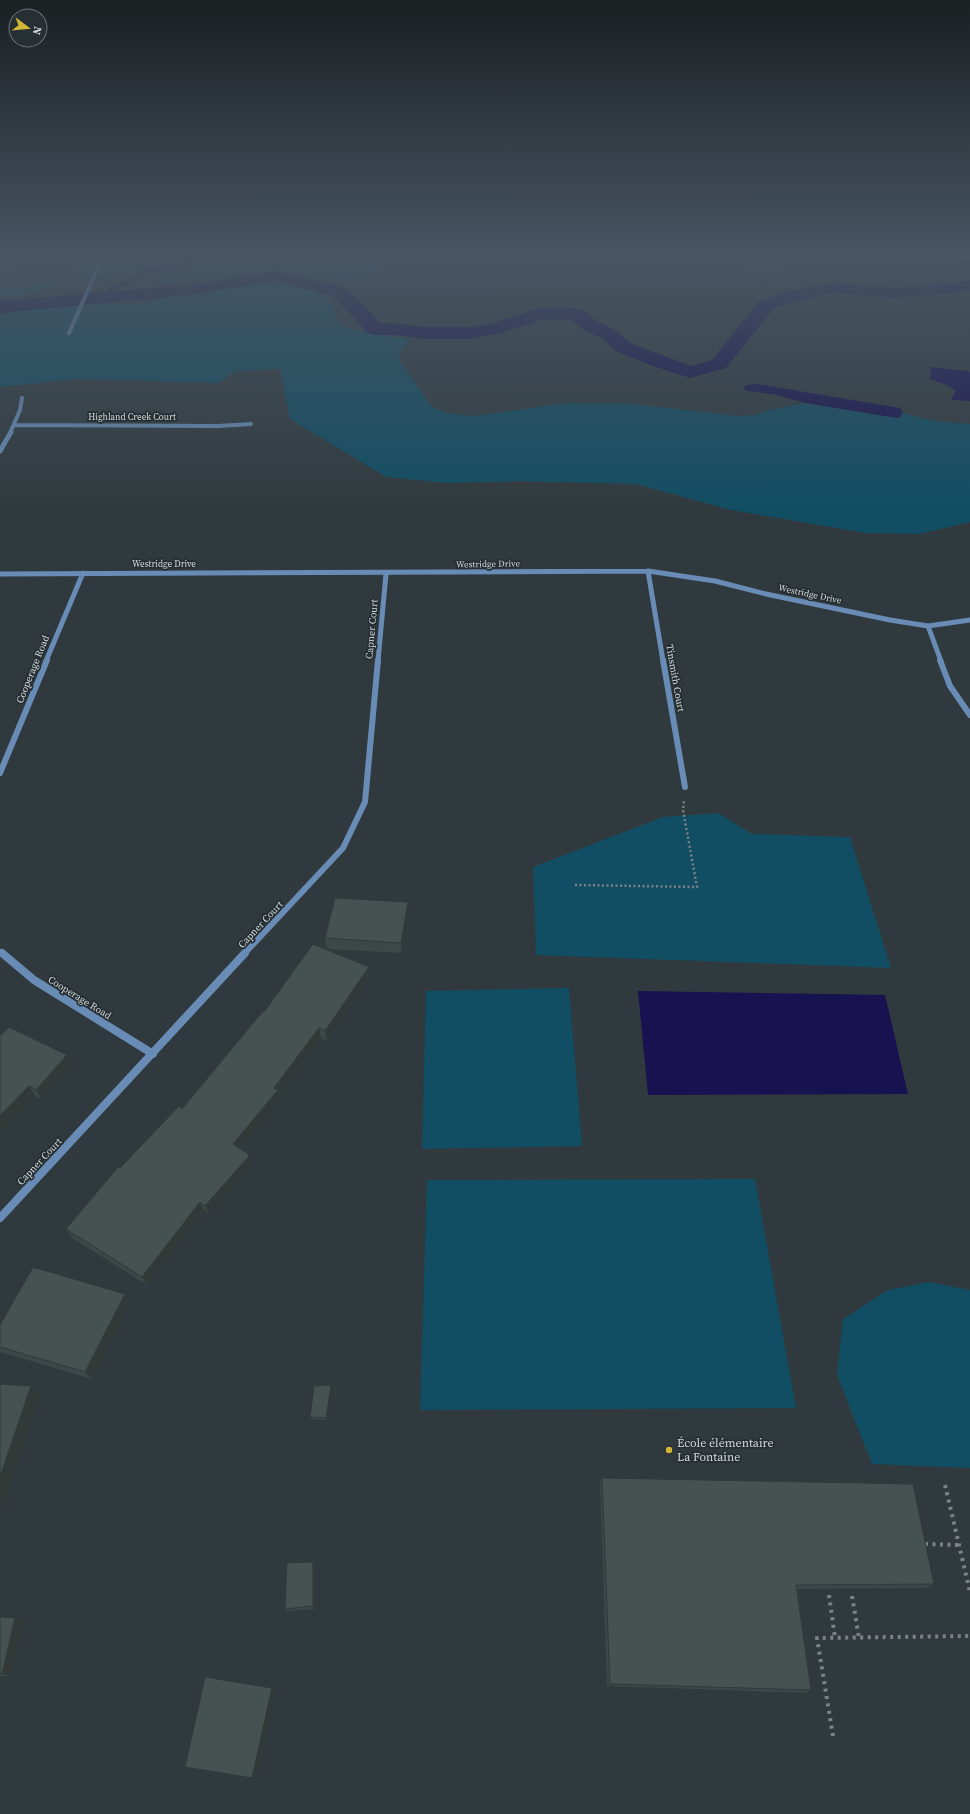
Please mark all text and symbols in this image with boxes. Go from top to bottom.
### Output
north arrow [8,8,48,48]
text: N [29,25,45,37]
street label: Highland Creek Court [88,411,176,423]
street label: Westridge Drive [456,557,520,571]
street label: Westridge Drive [132,558,196,570]
street label: Westridge Drive [777,581,843,607]
street label: Capner Court [362,598,381,659]
street label: Cooperage Road [13,633,52,705]
street label: Tinsmith Court [663,643,688,714]
street label: Capner Court [235,897,286,951]
street label: Cooperage Road [46,973,114,1022]
street label: Capner Court [14,1134,65,1188]
place label: École élémentaire La Fontaine [677,1435,774,1465]
marker: École élémentaire La Fontaine [664,1445,674,1455]

